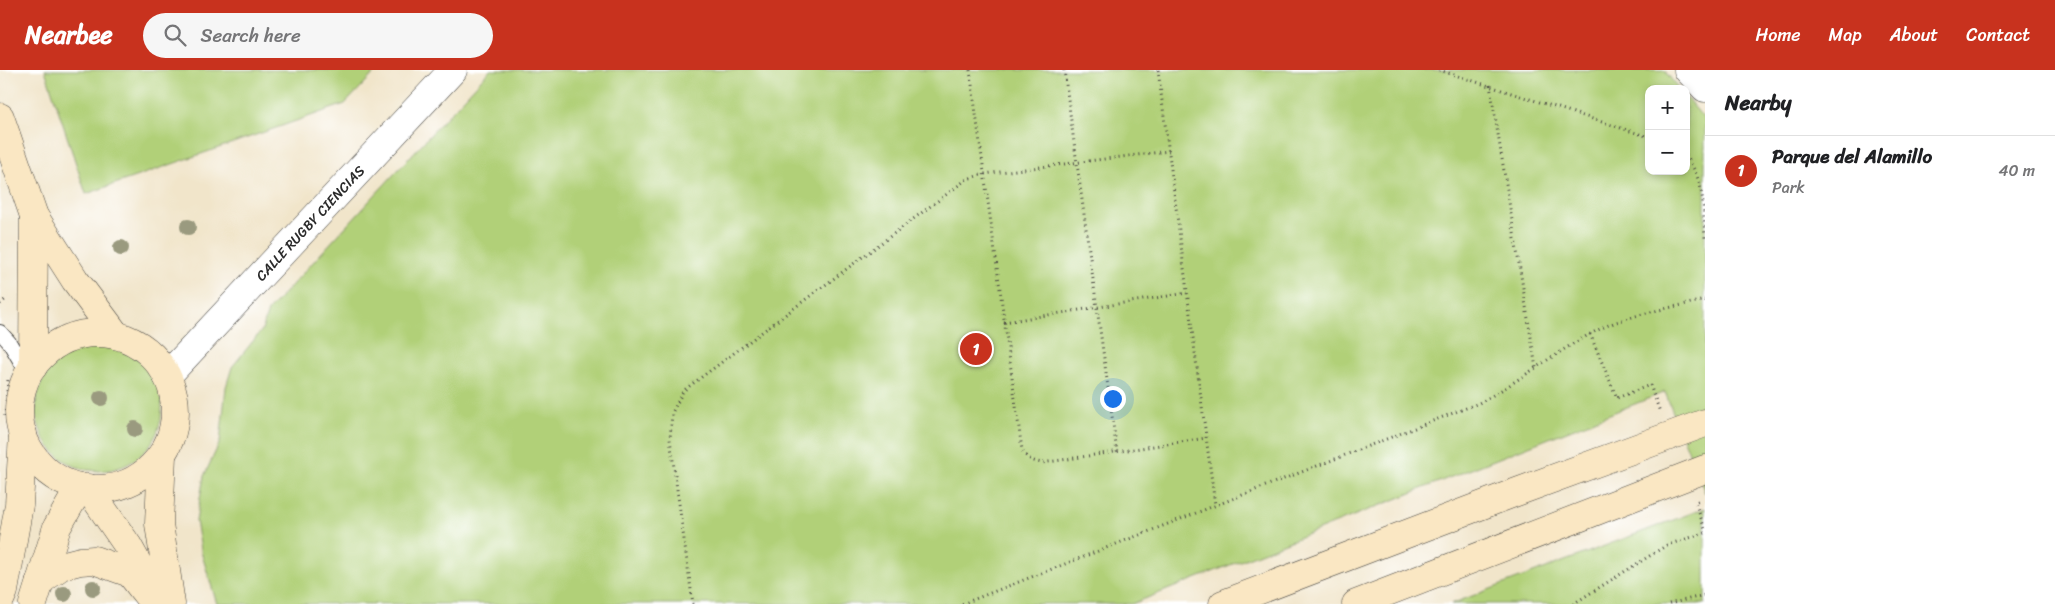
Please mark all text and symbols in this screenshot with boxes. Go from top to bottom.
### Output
search box [143,13,493,58]
text: Nearbee [25,14,113,56]
text: Search here [201,19,301,52]
text: Home [1756,19,1801,51]
text: Map [1829,19,1862,51]
text: About [1890,19,1938,51]
text: Contact [1966,19,2030,51]
icon: search [161,21,189,49]
text: Nearby [1725,84,1791,122]
map controls [1645,85,1690,175]
button: + [1645,85,1690,130]
button: − [1645,130,1690,175]
text: Parque del Alamillo [1772,140,1932,173]
text: 1 [1738,156,1744,185]
text: 40 m [1998,156,2035,185]
street label: CALLE RUGBY CIENCIAS [250,159,371,287]
text: Park [1772,173,1805,202]
pin: 1 [960,330,992,368]
your location [1100,386,1126,412]

